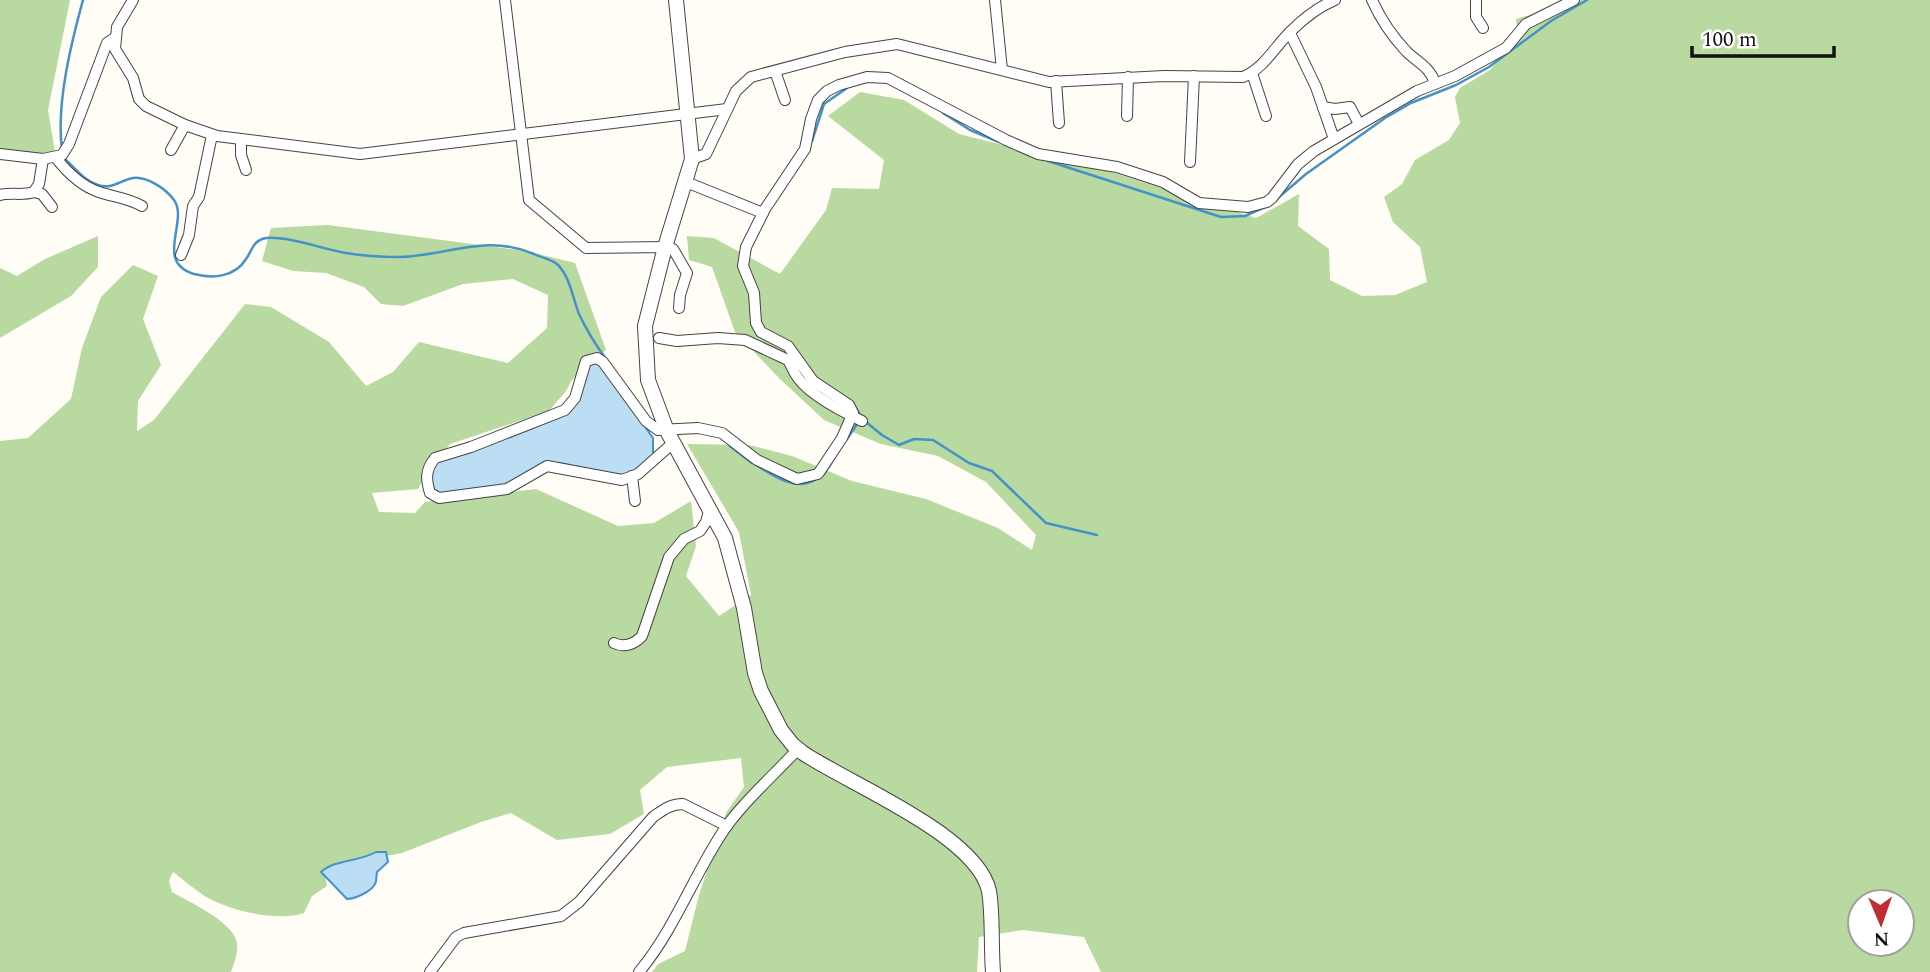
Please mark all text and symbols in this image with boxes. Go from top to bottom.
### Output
scale bar [1692,14,1834,58]
text: 100 m [1702,24,1757,56]
north arrow [1846,888,1916,958]
text: N [1873,924,1890,953]

